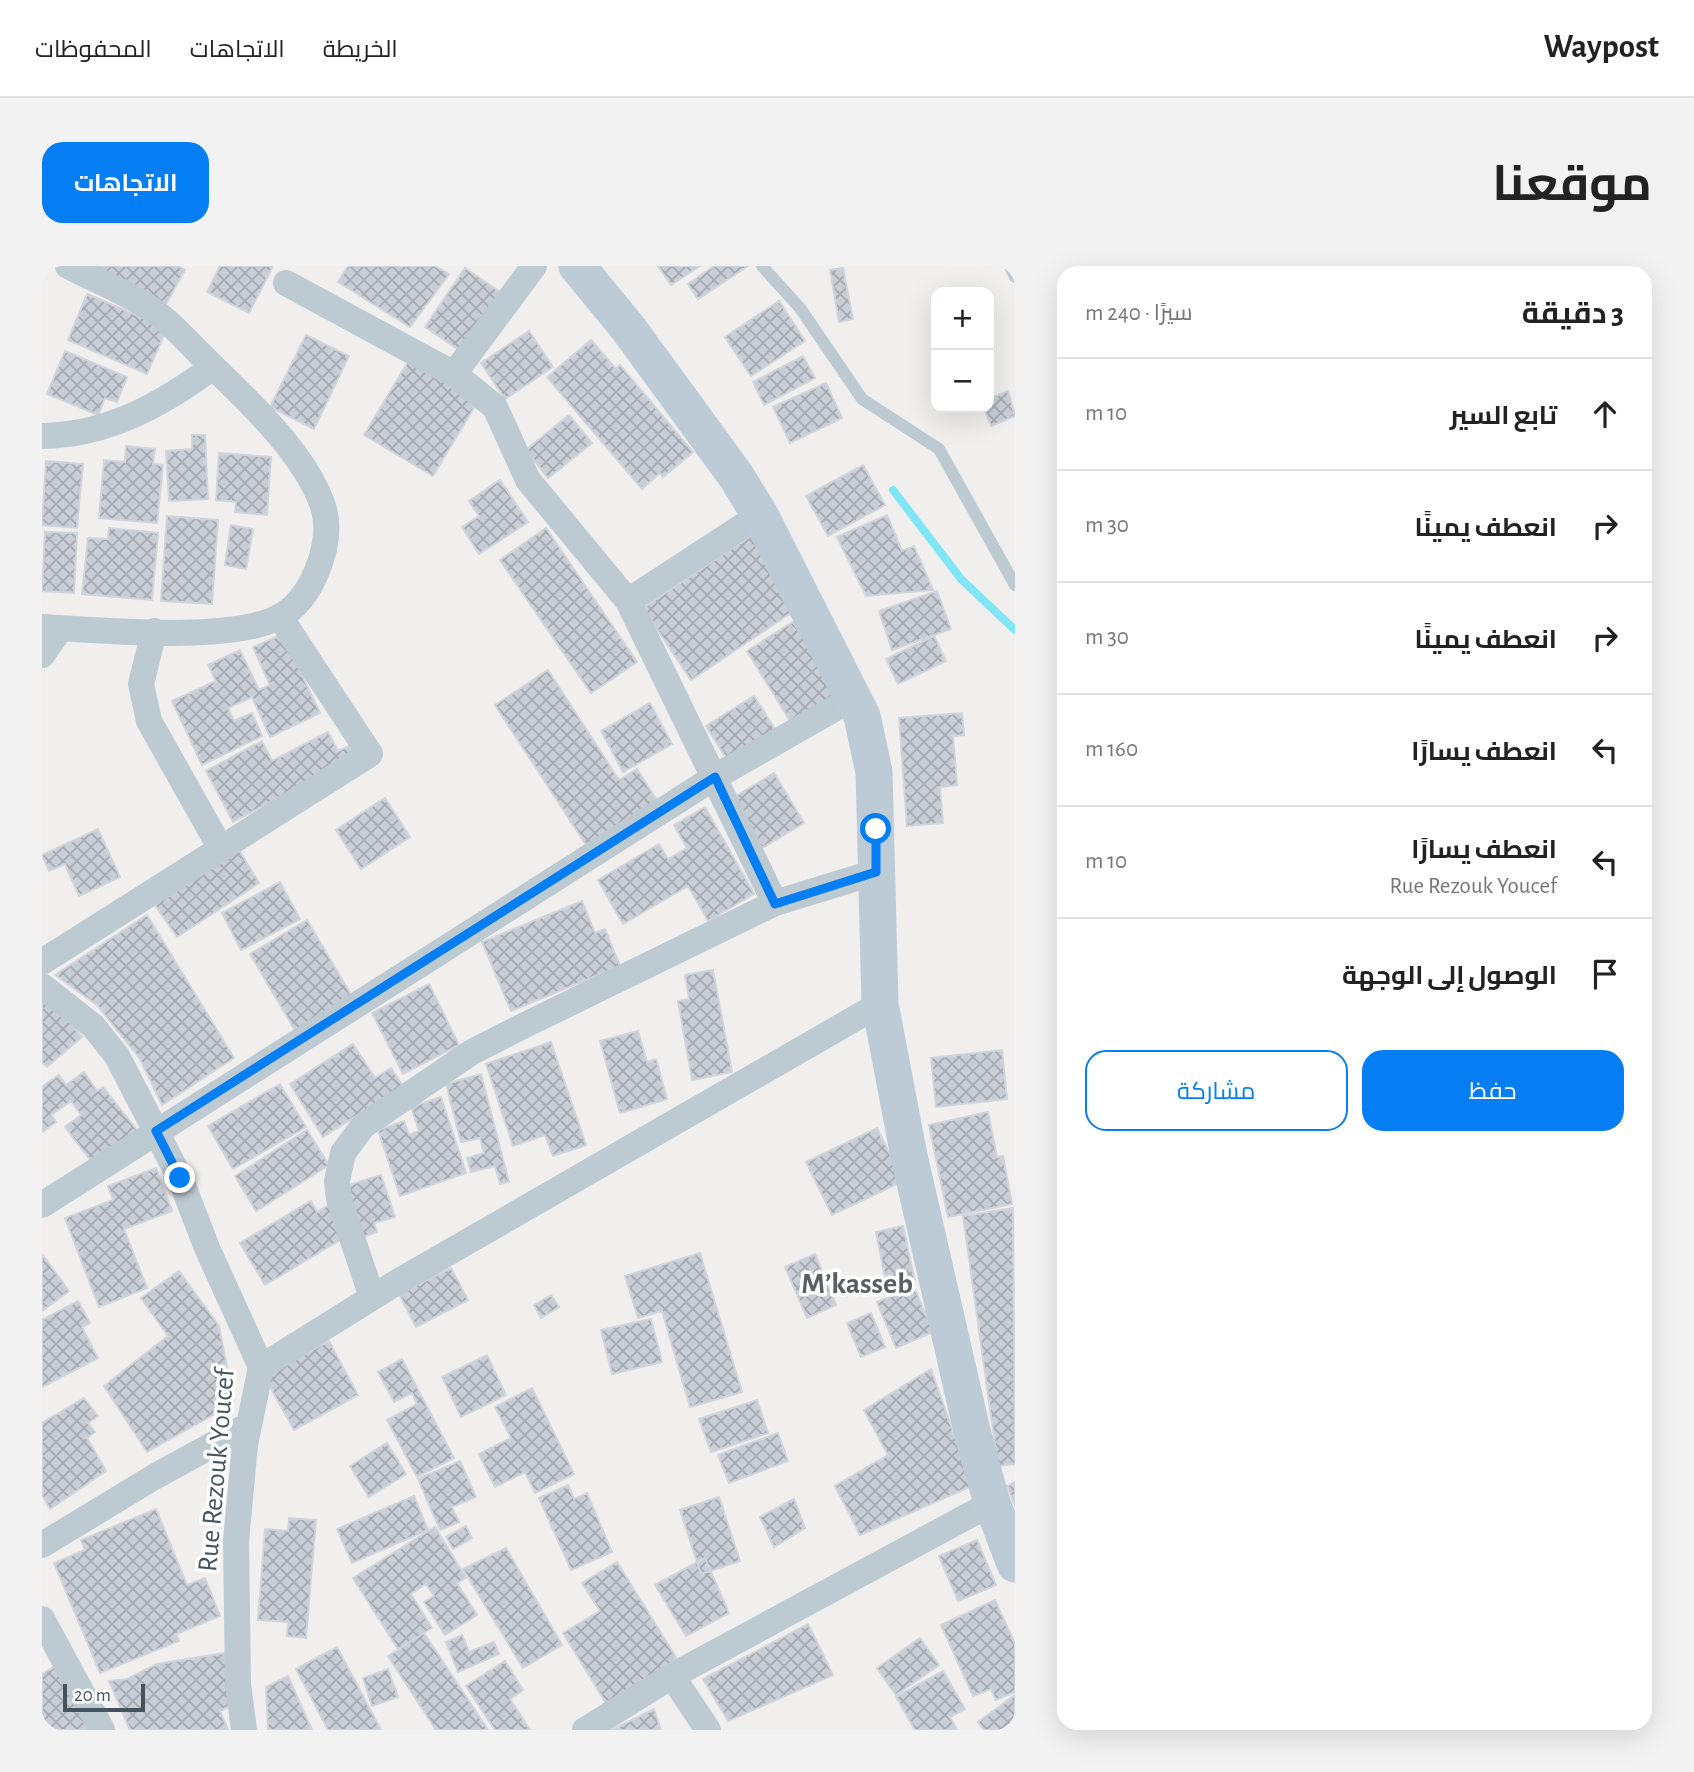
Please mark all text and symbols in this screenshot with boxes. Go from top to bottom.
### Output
text: Waypost [1543,31,1659,64]
text: المحفوظات [35,38,152,62]
text: الاتجاهات [190,38,285,62]
text: الخريطة [323,38,398,62]
button: الاتجاهات [42,142,209,223]
text: موقعنا [1492,161,1652,210]
map controls [931,287,994,413]
button: + [931,287,994,350]
text: 3 دقيقة [1522,299,1624,329]
text: سيرًا · 240 m [1085,302,1193,325]
button: − [931,350,994,413]
icon: ahead [1586,395,1624,433]
text: 10 m [1085,402,1127,425]
text: تابع السير [1450,403,1557,429]
icon: right [1586,507,1624,545]
text: 30 m [1085,514,1129,537]
text: انعطف يمينًا [1414,515,1557,541]
icon: right [1586,619,1624,657]
text: 30 m [1085,626,1129,649]
text: انعطف يمينًا [1414,627,1557,653]
icon: left [1586,731,1624,769]
text: 160 m [1085,738,1138,761]
text: انعطف يسارًا [1411,739,1557,765]
route start [860,813,891,844]
text: انعطف يسارًا [1411,837,1557,863]
icon: left [1586,843,1624,881]
text: 10 m [1085,850,1127,873]
text: Rue Rezouk Youcef [1389,875,1557,898]
icon: arrive [1586,955,1624,993]
text: الوصول إلى الوجهة [1342,963,1557,989]
button: مشاركة [1085,1050,1348,1131]
button: حفظ [1362,1050,1624,1131]
route end [164,1162,195,1193]
district label: M’kasseb [801,1269,913,1299]
street label: Rue Rezouk Youcef [194,1366,240,1573]
scale bar [63,1681,145,1713]
text: 20 m [74,1686,111,1705]

